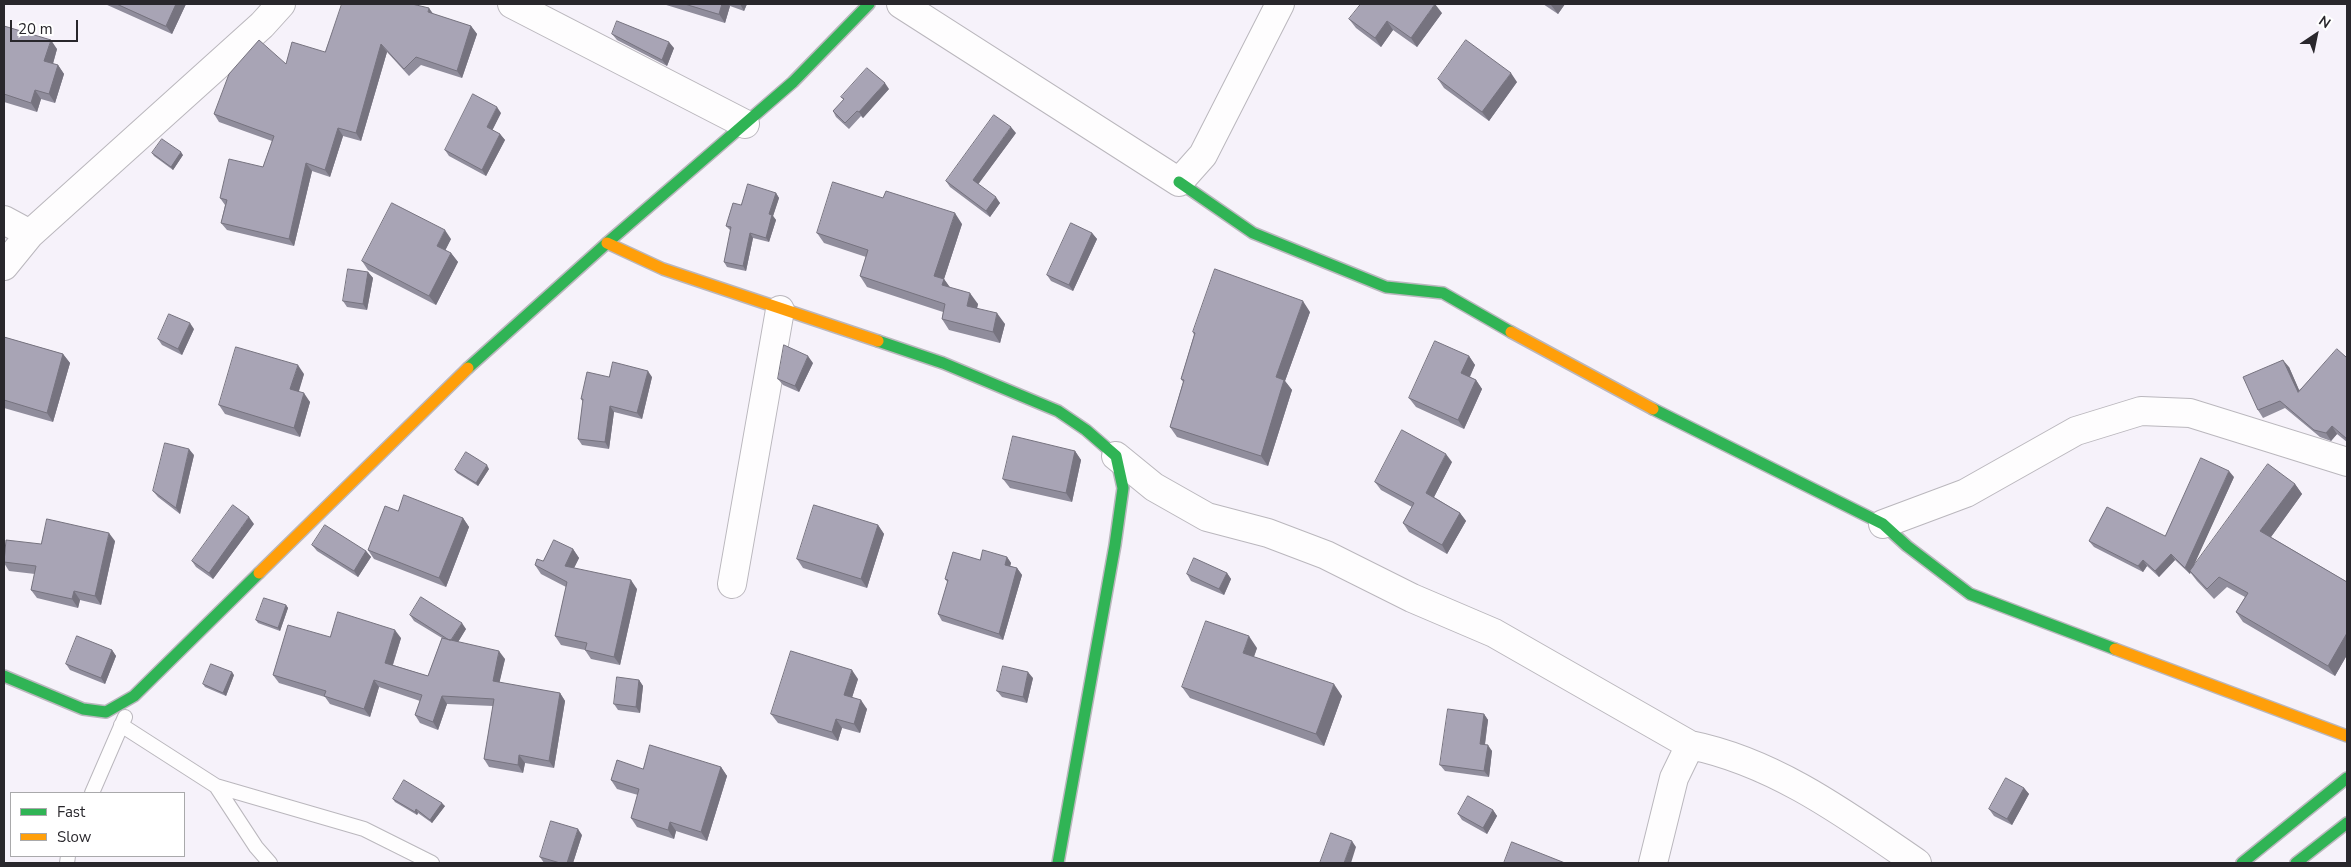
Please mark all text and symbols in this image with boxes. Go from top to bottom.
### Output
scale bar [12,10,80,42]
north arrow [2291,10,2341,60]
text: N [2315,11,2334,33]
text: 20 m [18,19,53,39]
legend [10,792,185,857]
text: Fast [57,802,85,822]
text: Slow [57,827,91,847]

